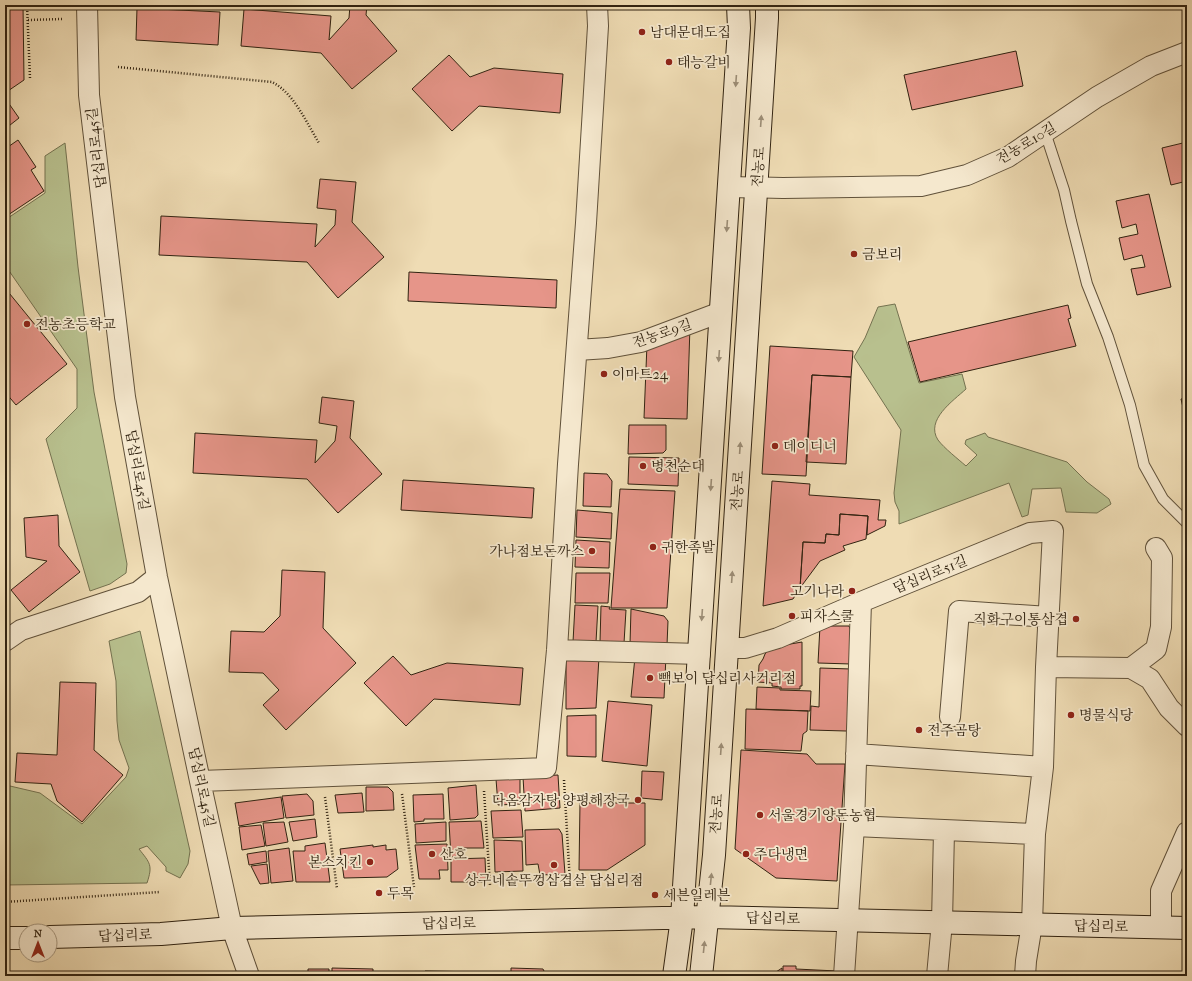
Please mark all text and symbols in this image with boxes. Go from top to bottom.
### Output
place label: 남대문대도집 [650,24,731,41]
marker: 남대문대도집 [637,27,647,37]
place label: 태능갈비 [677,54,731,71]
marker: 태능갈비 [664,57,674,67]
one-way arrow [732,75,739,87]
street label: 답십리로45길 [83,106,110,189]
one-way arrow [757,115,764,127]
street label: 전농로10길 [993,119,1059,168]
street label: 전농로 [749,146,768,188]
one-way arrow [723,220,730,232]
place label: 금보리 [862,246,903,263]
marker: 금보리 [849,249,859,259]
street label: 전농로9길 [630,315,694,352]
place label: 전농초등학교 [35,316,117,333]
marker: 전농초등학교 [22,319,32,329]
one-way arrow [715,350,722,362]
place label: 이마트24 [612,366,669,383]
marker: 이마트24 [599,369,609,379]
street label: 답십리로45길 [122,428,153,512]
place label: 데이디너 [783,438,837,455]
marker: 데이디너 [770,441,780,451]
one-way arrow [736,442,743,454]
place label: 병천순대 [651,458,705,475]
marker: 병천순대 [638,461,648,471]
street label: 전농로 [728,470,747,512]
one-way arrow [707,479,714,491]
place label: 귀한족발 [661,539,716,556]
marker: 귀한족발 [648,542,658,552]
place label: 가나점보돈까스 [489,543,584,560]
marker: 가나점보돈까스 [587,546,597,556]
street label: 답십리로51길 [891,552,970,597]
one-way arrow [728,571,735,583]
place label: 고기나라 [790,583,844,600]
marker: 고기나라 [847,586,857,596]
place label: 피자스쿨 [800,608,855,625]
one-way arrow [699,609,706,621]
marker: 피자스쿨 [787,611,797,621]
place label: 직화구이통삼겹 [973,611,1068,628]
marker: 직화구이통삼겹 [1071,614,1081,624]
place label: 빽보이 답십리사거리점 [658,670,796,687]
marker: 빽보이 답십리사거리점 [645,673,655,683]
place label: 명물식당 [1079,707,1134,724]
marker: 명물식당 [1066,710,1076,720]
place label: 전주곰탕 [927,722,982,739]
marker: 전주곰탕 [914,725,924,735]
one-way arrow [717,743,724,755]
street label: 답십리로45길 [185,745,218,829]
place label: 다옴감자탕 양평해장국 [492,792,630,809]
street label: 전농로 [707,793,726,835]
marker: 다옴감자탕 양평해장국 [633,795,643,805]
place label: 서울경기양돈농협 [768,807,876,824]
marker: 서울경기양돈농협 [755,810,765,820]
place label: 산호 [440,846,468,863]
place label: 주다냉면 [754,846,808,863]
marker: 산호 [427,849,437,859]
marker: 주다냉면 [741,849,751,859]
place label: 본스치킨 [308,854,362,871]
marker: 본스치킨 [365,857,375,867]
marker: 상구네솥뚜껑삼겹살 답십리점 [549,860,559,870]
place label: 상구네솥뚜껑삼겹살 답십리점 [465,872,643,889]
one-way arrow [708,873,714,885]
place label: 두목 [387,885,415,902]
place label: 세븐일레븐 [663,887,731,904]
marker: 두목 [374,888,384,898]
marker: 세븐일레븐 [650,890,660,900]
street label: 답십리로 [746,910,801,927]
street label: 답십리로 [422,915,477,932]
street label: 답십리로 [1074,918,1129,935]
north arrow [18,923,58,963]
street label: 답십리로 [98,926,153,945]
text: N [34,927,43,940]
one-way arrow [701,941,707,953]

